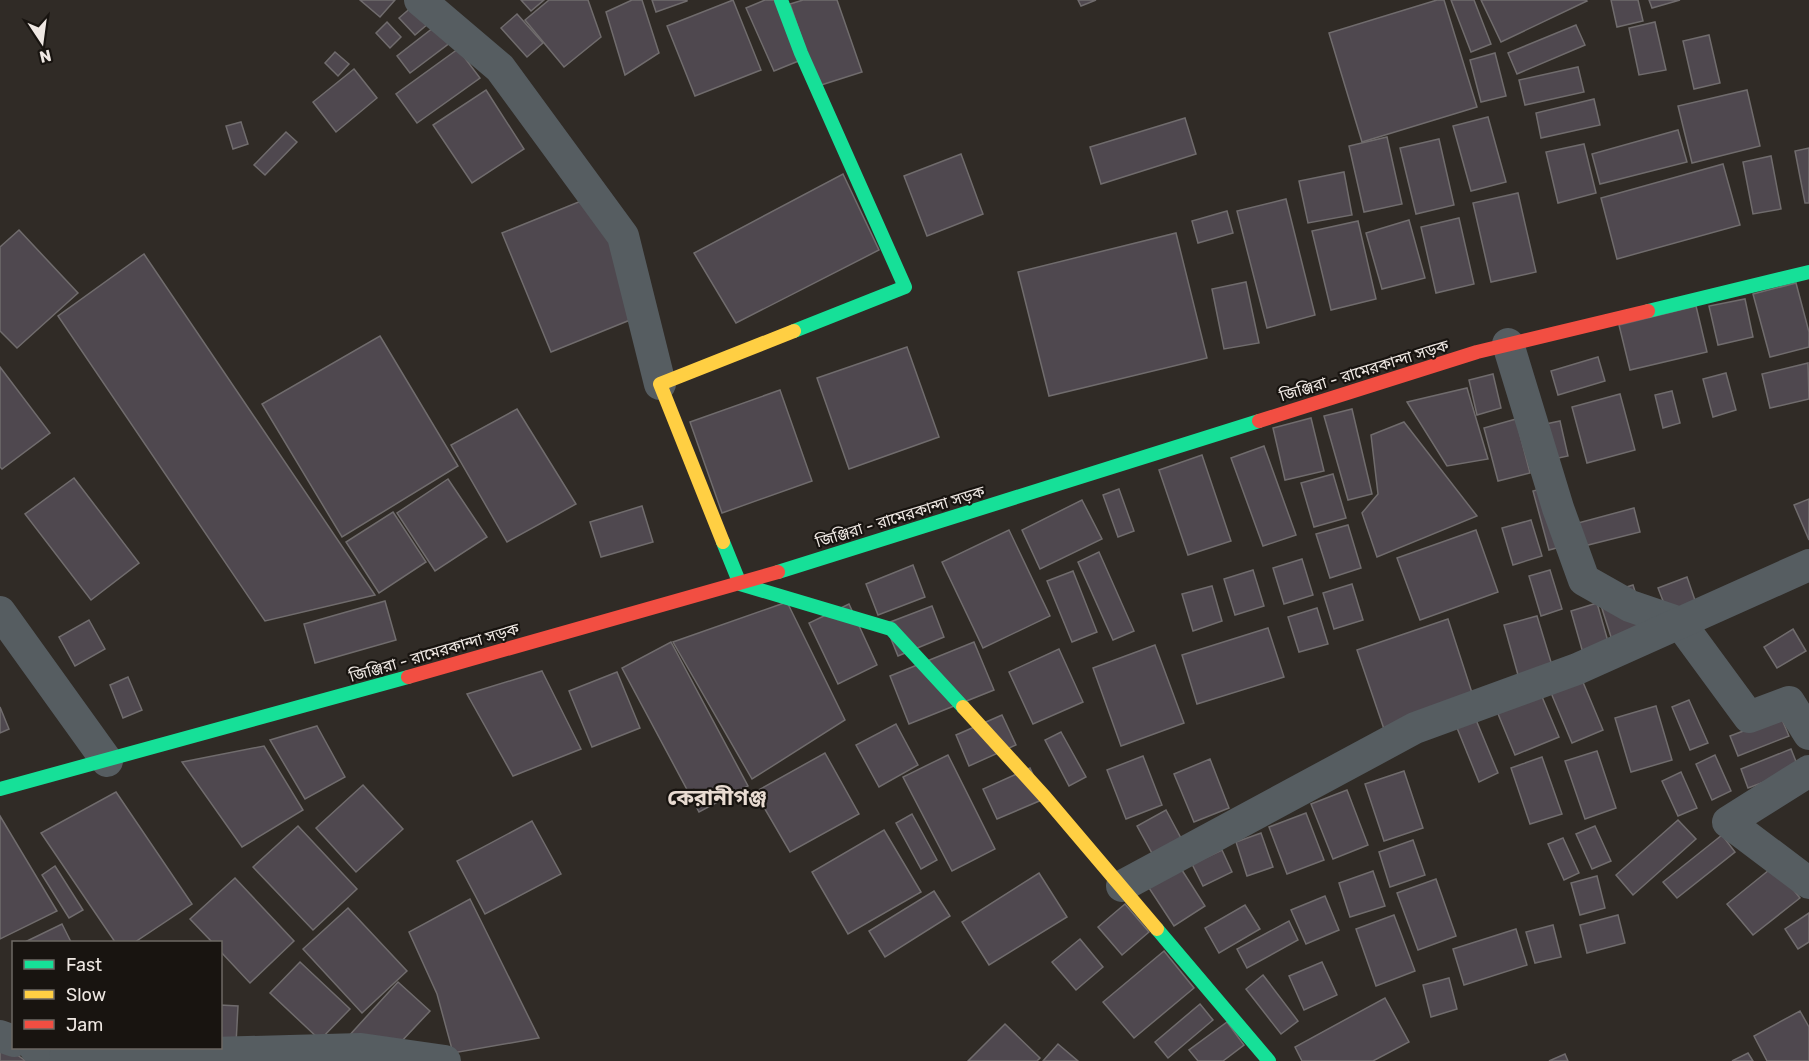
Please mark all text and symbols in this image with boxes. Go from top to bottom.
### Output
north arrow [12,12,72,72]
text: N [38,46,53,67]
street label: জিঞ্জিরা - রামেরকান্দা সড়ক [1276,335,1452,406]
street label: জিঞ্জিরা - রামেরকান্দা সড়ক [812,481,988,552]
street label: জিঞ্জিরা - রামেরকান্দা সড়ক [346,619,522,686]
district label: কেরানীগঞ্জ [667,784,767,811]
legend [12,941,222,1049]
text: Fast [66,954,102,976]
text: Slow [66,984,106,1006]
text: Jam [66,1014,103,1036]

